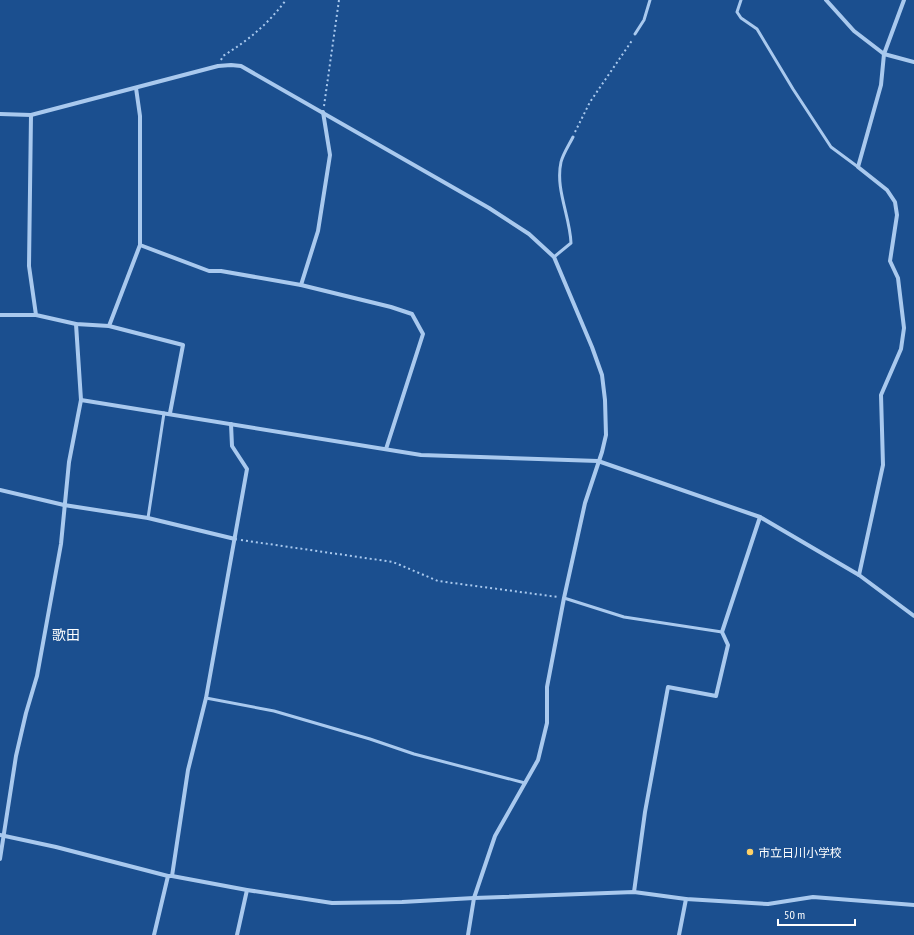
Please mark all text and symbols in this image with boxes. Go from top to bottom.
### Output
district label: 歌田 [52,626,80,644]
place label: 市立日川小学校 [758,845,842,860]
marker: 市立日川小学校 [745,847,755,857]
scale bar [778,901,855,927]
text: 50 m [784,907,805,922]

